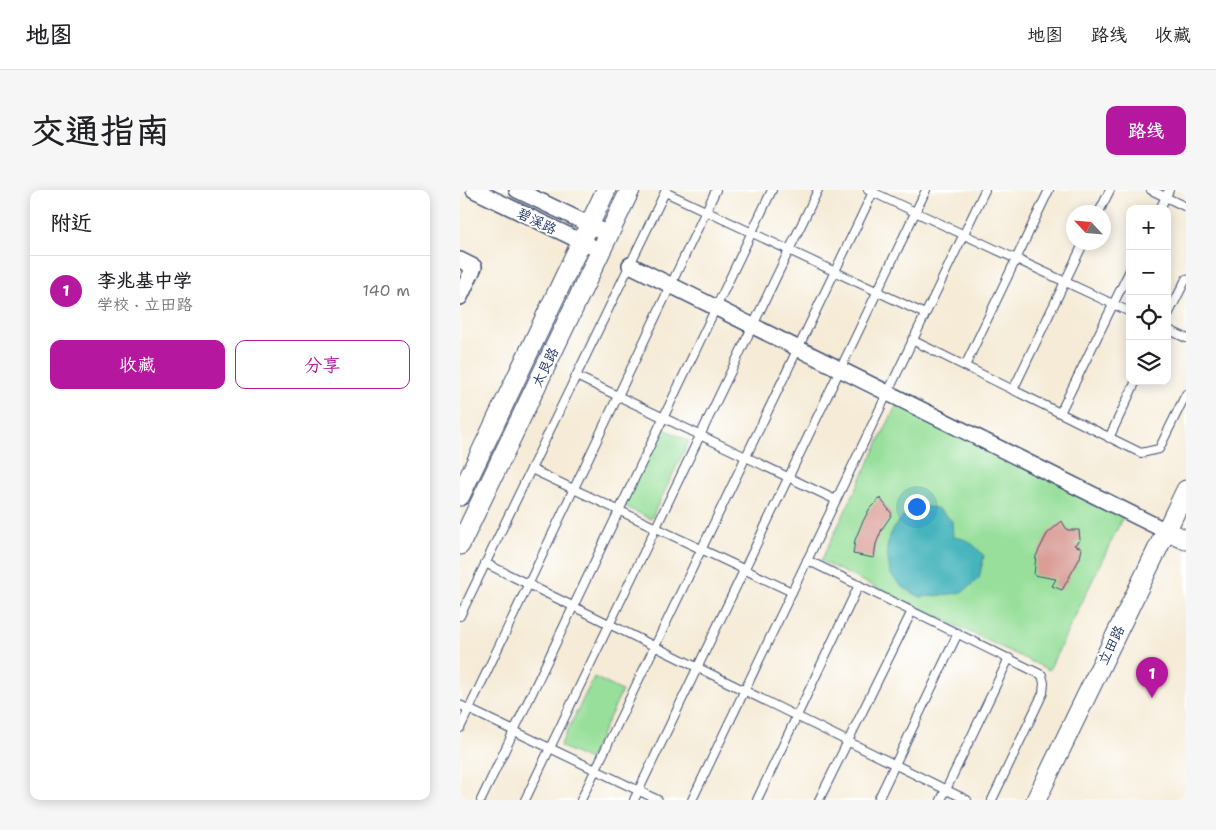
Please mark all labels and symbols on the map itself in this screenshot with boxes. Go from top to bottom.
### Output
street label: 碧溪路 [514,204,560,238]
north arrow [1066,205,1111,250]
street label: 太艮路 [528,344,562,390]
your location [904,494,930,520]
street label: 立田路 [1094,622,1128,668]
pin: 1 [1136,657,1168,698]

